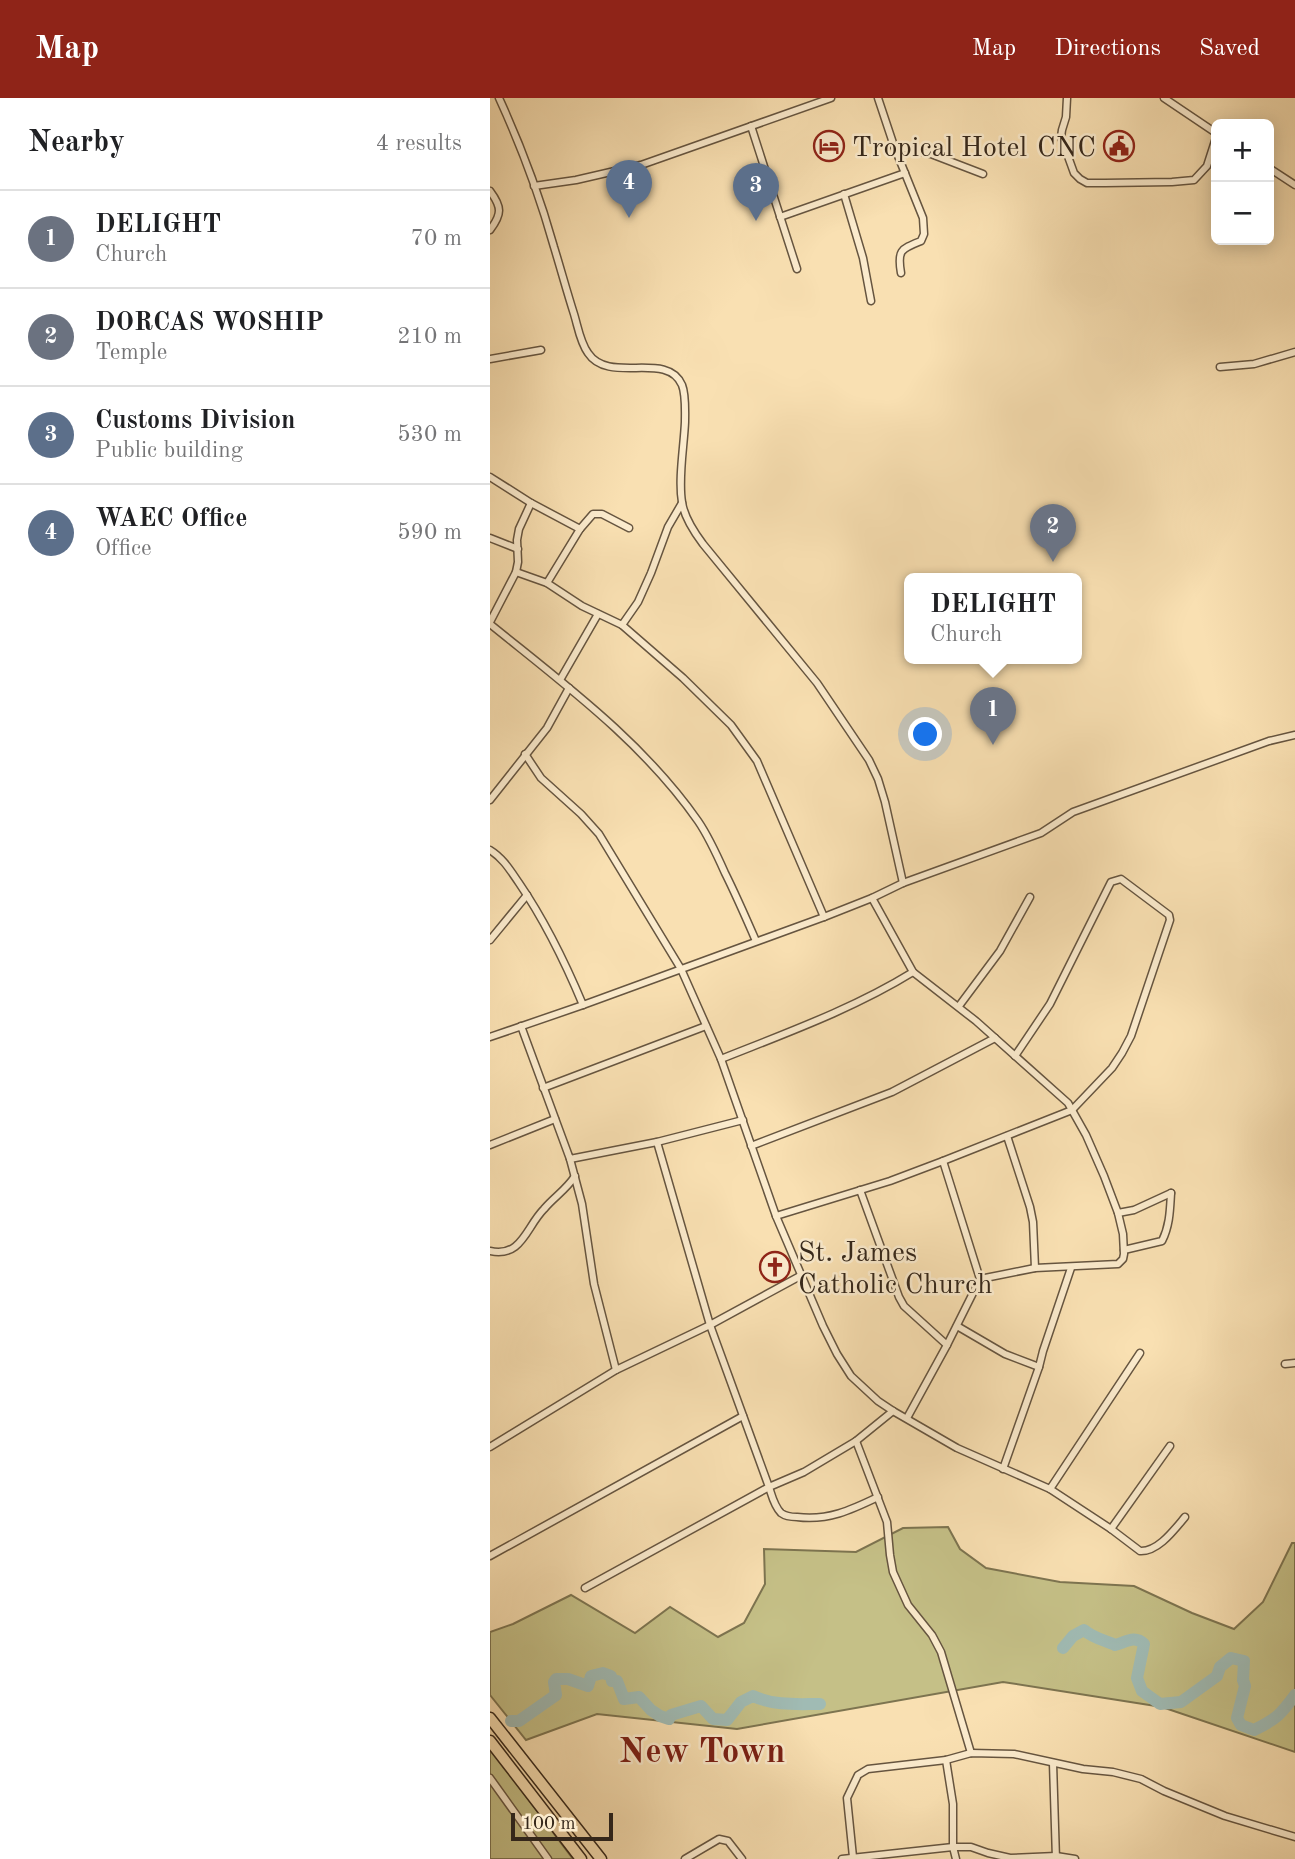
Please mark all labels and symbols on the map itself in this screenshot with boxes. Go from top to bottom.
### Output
hotel icon: Tropical Hotel [812,129,846,163]
public building icon: CNC [1102,129,1136,163]
place label: Tropical Hotel [852,135,1027,163]
place label: CNC [1037,135,1096,163]
pin: 4 [606,160,652,218]
pin: 3 [733,163,779,221]
pin: 2 [1030,504,1076,562]
pin: 1 [970,687,1016,745]
your location [908,717,942,751]
place label: St. James Catholic Church [798,1240,993,1300]
church icon: St. James Catholic Church [758,1250,792,1284]
district label: New Town [619,1735,785,1770]
scale bar [511,1810,612,1842]

